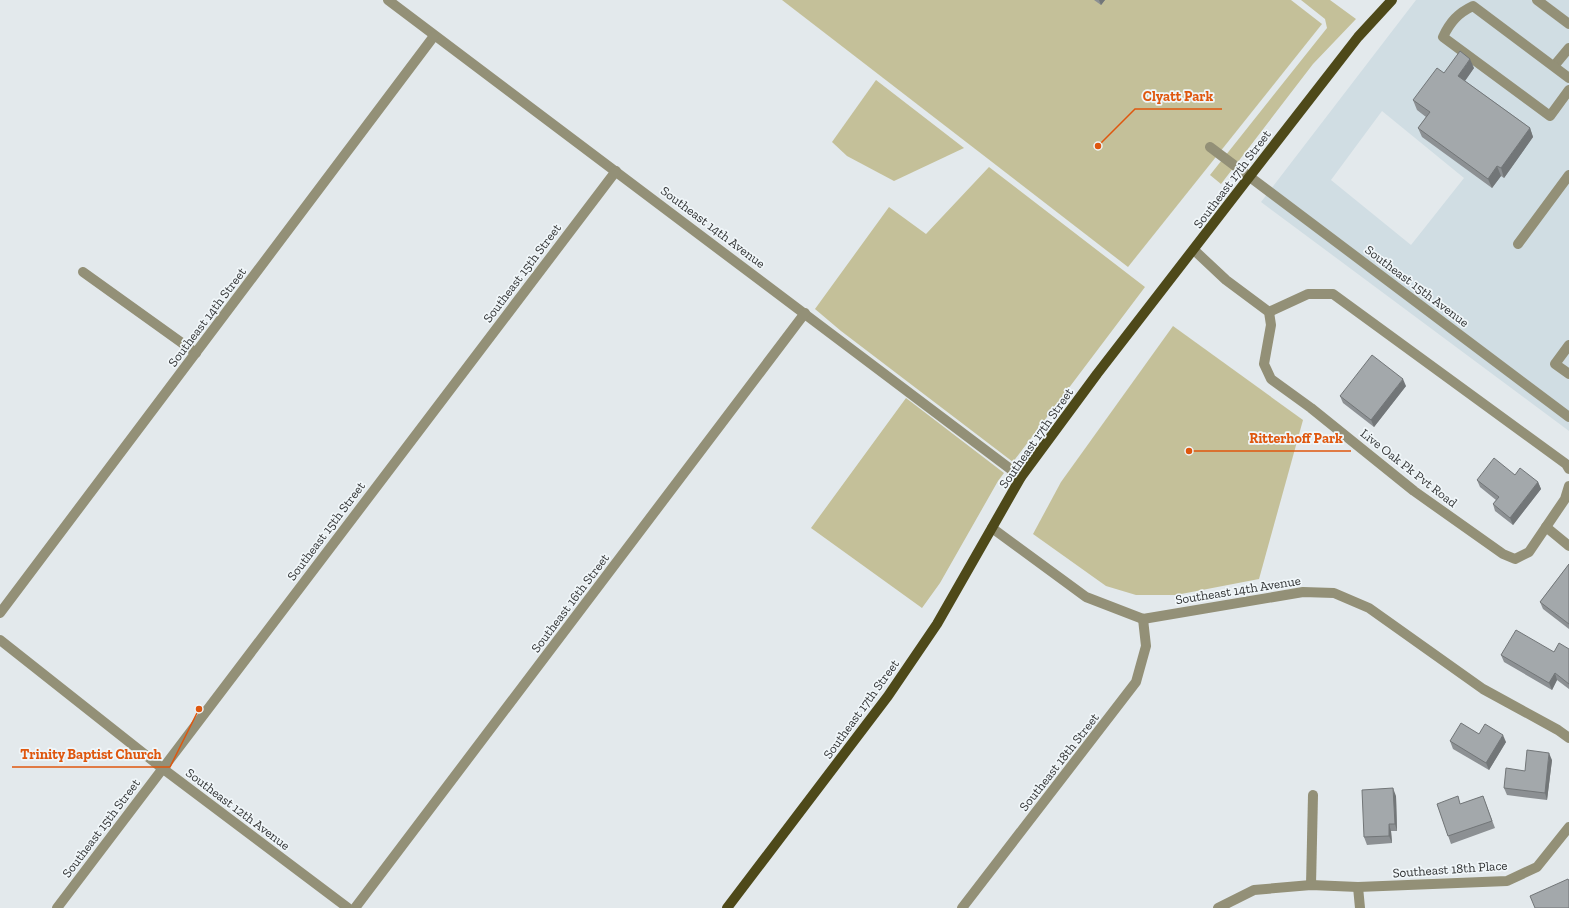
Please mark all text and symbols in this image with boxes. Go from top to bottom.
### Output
callout: Clyatt Park [1135,83,1222,109]
text: Clyatt Park [1143,88,1213,105]
street label: Southeast 17th Street [1190,127,1274,231]
street label: Southeast 14th Avenue [658,183,768,271]
street label: Southeast 15th Street [480,221,564,325]
street label: Southeast 15th Avenue [1362,242,1472,330]
street label: Southeast 14th Street [165,264,249,369]
street label: Southeast 17th Street [996,385,1076,491]
callout: Ritterhoff Park [1241,425,1351,451]
street label: Live Oak Pk Pvt Road [1358,426,1460,510]
text: Ritterhoff Park [1249,430,1343,447]
street label: Southeast 15th Street [284,479,368,583]
street label: Southeast 16th Street [528,550,612,655]
street label: Southeast 14th Avenue [1174,573,1302,607]
street label: Southeast 17th Street [820,656,902,762]
street label: Southeast 18th Street [1016,710,1102,814]
callout: Trinity Baptist Church [12,741,170,767]
text: Trinity Baptist Church [20,746,162,763]
street label: Southeast 12th Avenue [183,765,293,853]
street label: Southeast 15th Street [59,776,143,880]
street label: Southeast 18th Place [1392,858,1508,880]

